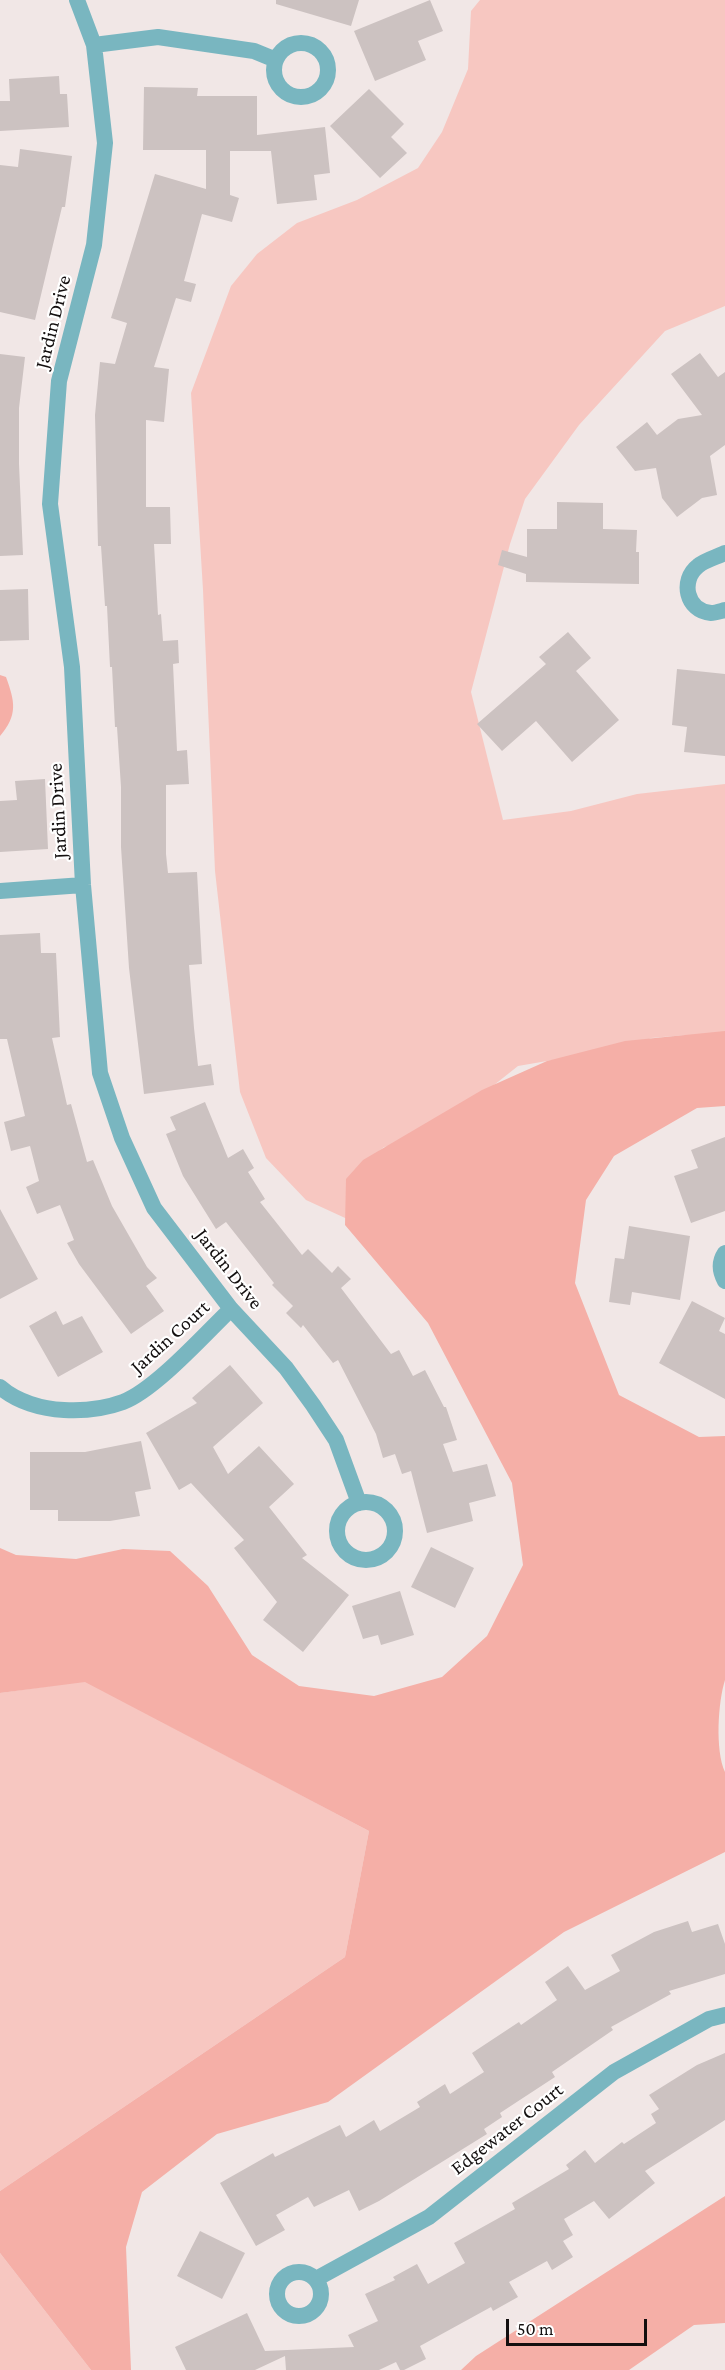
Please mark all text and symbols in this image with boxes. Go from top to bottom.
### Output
street label: Jardin Drive [30,273,76,371]
street label: Jardin Drive [44,763,72,859]
street label: Jardin Drive [190,1224,268,1314]
street label: Jardin Court [126,1295,214,1379]
street label: Edgewater Court [446,2078,568,2180]
scale bar [509,2307,650,2345]
text: 50 m [517,2319,554,2339]

